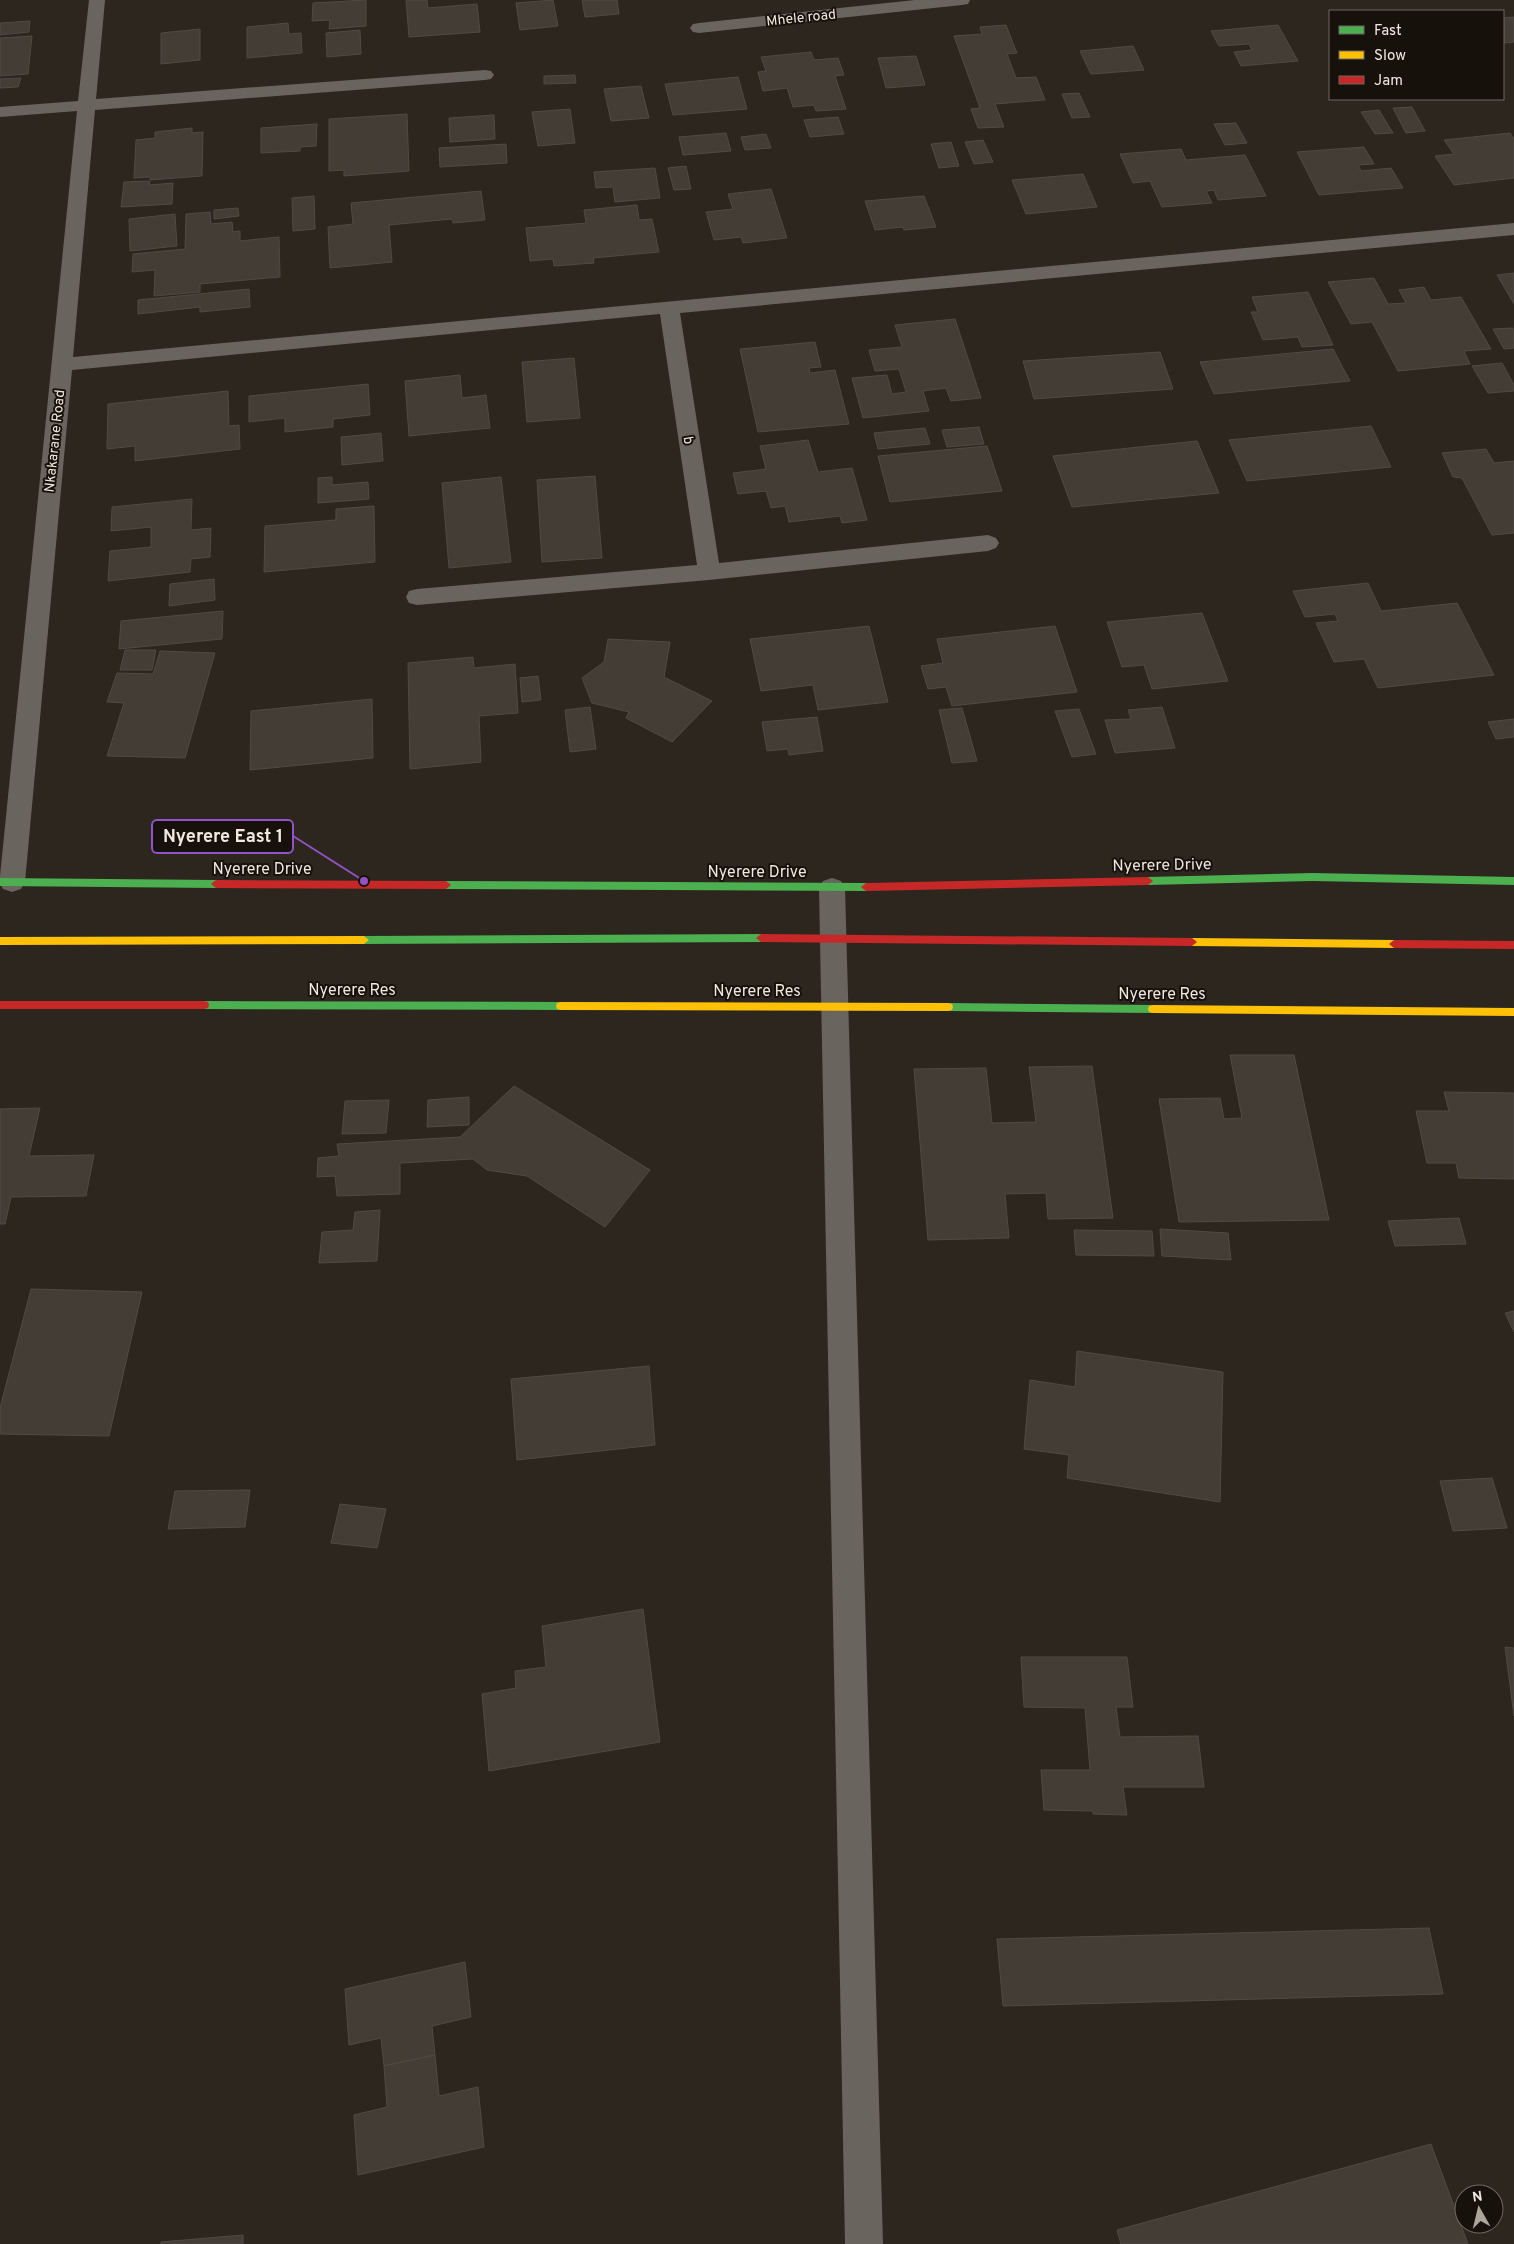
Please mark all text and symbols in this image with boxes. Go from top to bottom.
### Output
street label: Mhele road [765,6,837,31]
legend [1329,10,1504,100]
text: Fast [1374,22,1402,41]
text: Slow [1374,47,1406,66]
text: Jam [1374,72,1403,91]
street label: Nkakarane Road [42,389,69,493]
street label: b [679,435,697,446]
callout: Nyerere East 1 [152,820,293,853]
text: Nyerere East 1 [163,826,283,849]
street label: Nyerere Drive [1112,855,1212,877]
street label: Nyerere Drive [212,860,312,880]
street label: Nyerere Drive [707,863,807,883]
street label: Nyerere Res [308,981,396,1001]
street label: Nyerere Res [713,982,801,1002]
street label: Nyerere Res [1118,985,1206,1005]
north arrow [1454,2184,1504,2234]
text: N [1471,2188,1484,2207]

